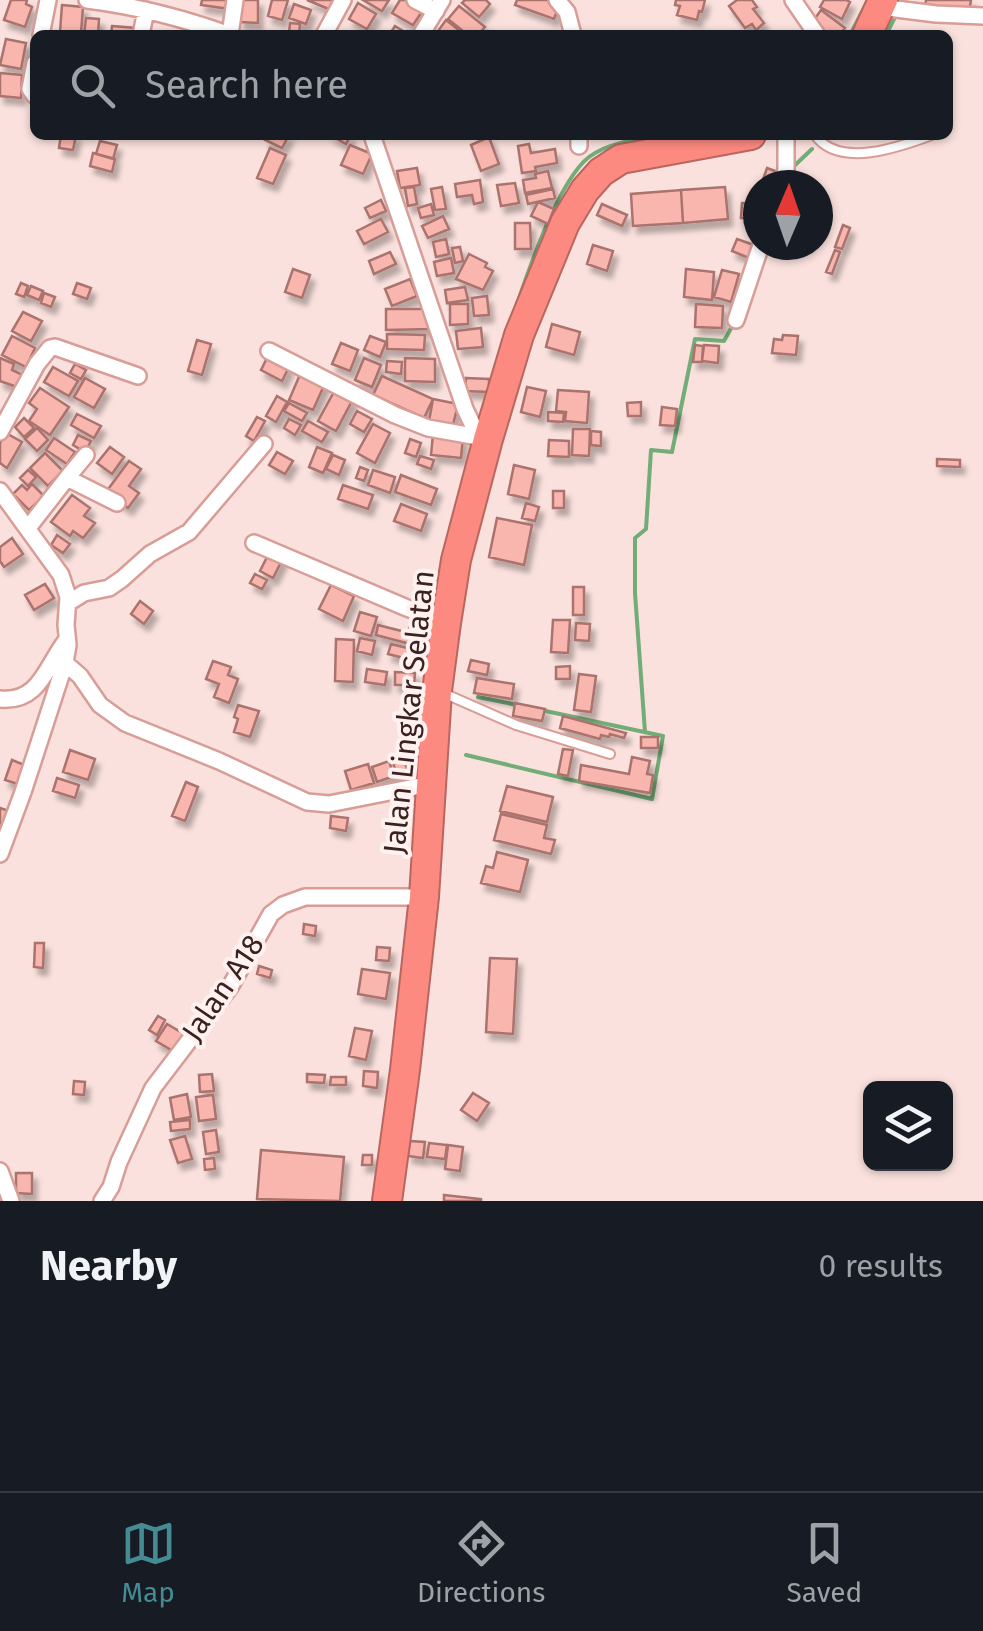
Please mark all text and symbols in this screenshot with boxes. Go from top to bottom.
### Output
search box [30,30,953,140]
icon: search [65,58,120,113]
text: Search here [145,62,348,108]
north arrow [743,170,833,260]
street label: Jalan Lingkar Selatan [376,568,442,856]
street label: Jalan A18 [174,928,272,1048]
map controls [863,1081,953,1171]
button: layers [863,1081,953,1171]
text: Nearby [40,1241,177,1291]
text: 0 results [818,1247,943,1285]
tab: Map [121,1516,176,1609]
tab: Directions [417,1516,545,1609]
tab: Saved [787,1516,862,1609]

